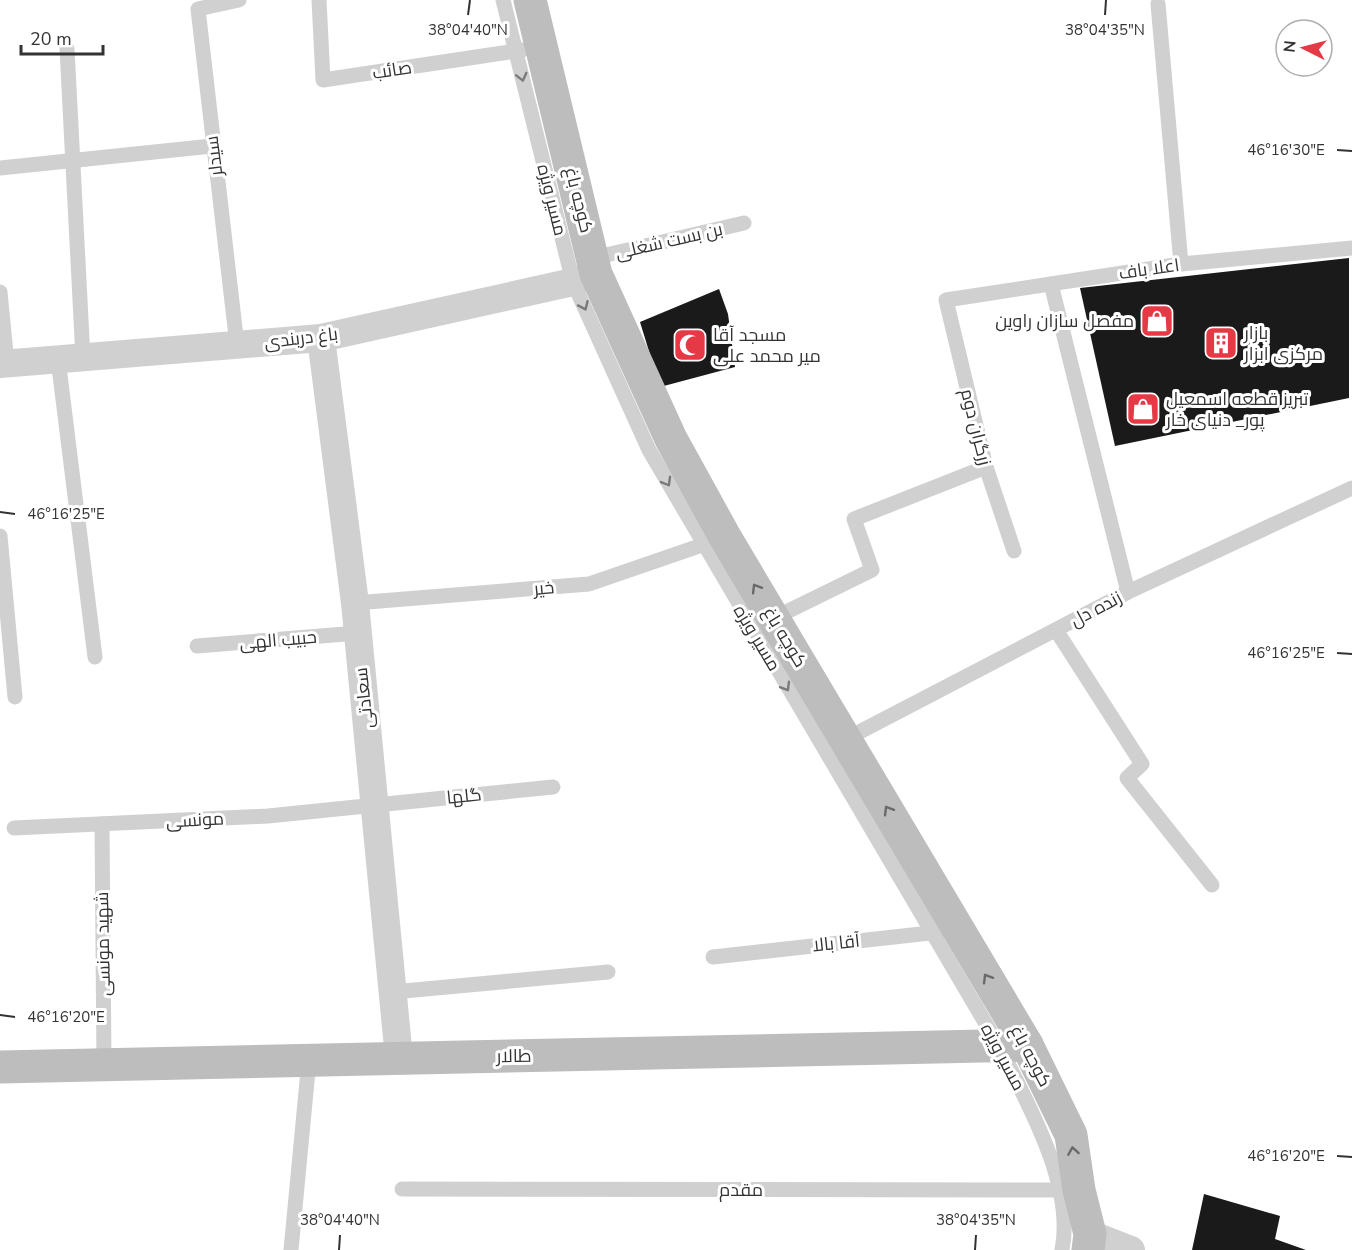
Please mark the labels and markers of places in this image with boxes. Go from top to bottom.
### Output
shop icon: مفصل سازان راوین [1139,303,1175,339]
place label: مفصل سازان راوین [995,309,1134,333]
place label: بازار مرکزی ابزار [1243,321,1323,366]
place label: مسجد آقا میر محمد علی [713,323,821,368]
building icon: بازار مرکزی ابزار [1203,325,1239,361]
mosque icon: مسجد آقا میر محمد علی [672,327,708,363]
place label: تبریز قطعه اسمعیل پور_ دنیای خار [1165,387,1309,432]
shop icon: تبریز قطعه اسمعیل پور_ دنیای خار [1125,391,1161,427]

